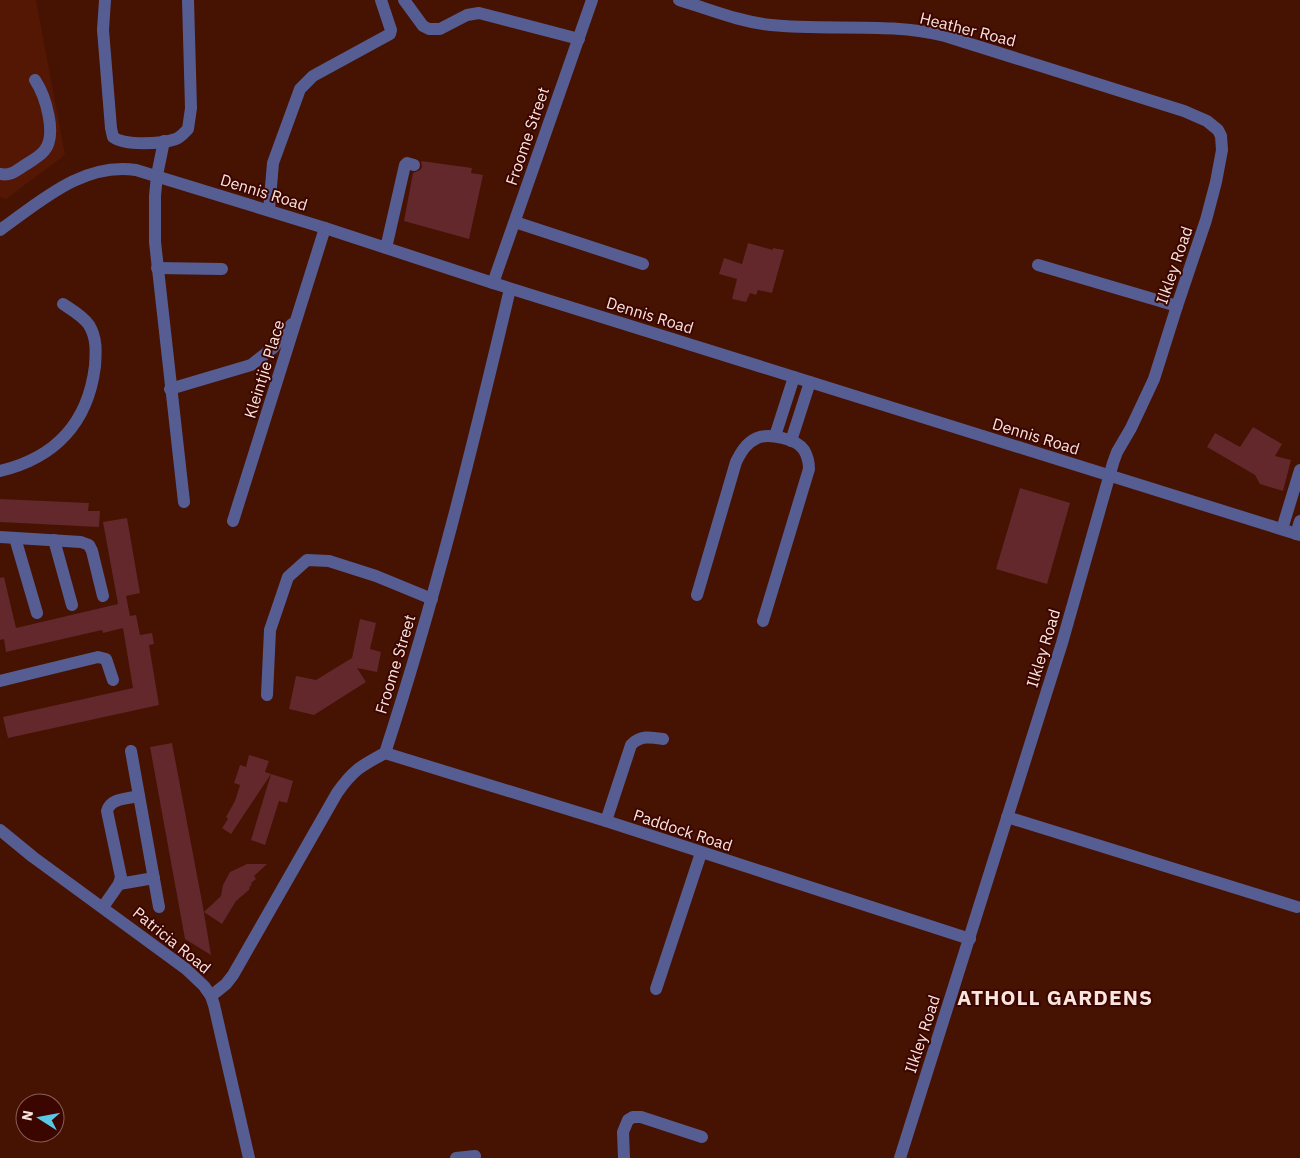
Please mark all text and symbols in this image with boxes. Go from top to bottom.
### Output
street label: Heather Road [918,7,1018,51]
street label: Froome Street [501,84,553,188]
street label: Dennis Road [218,169,310,215]
street label: Ilkley Road [1151,224,1197,306]
street label: Dennis Road [604,292,696,338]
street label: Kleintjie Place [240,317,289,421]
street label: Dennis Road [990,413,1082,459]
street label: Ilkley Road [1022,606,1064,690]
street label: Froome Street [370,612,420,716]
street label: Paddock Road [631,805,735,855]
street label: Patricia Road [129,902,215,978]
district label: ATHOLL GARDENS [957,983,1153,1011]
street label: Ilkley Road [900,992,944,1076]
north arrow [15,1093,65,1143]
text: N [17,1109,37,1122]

